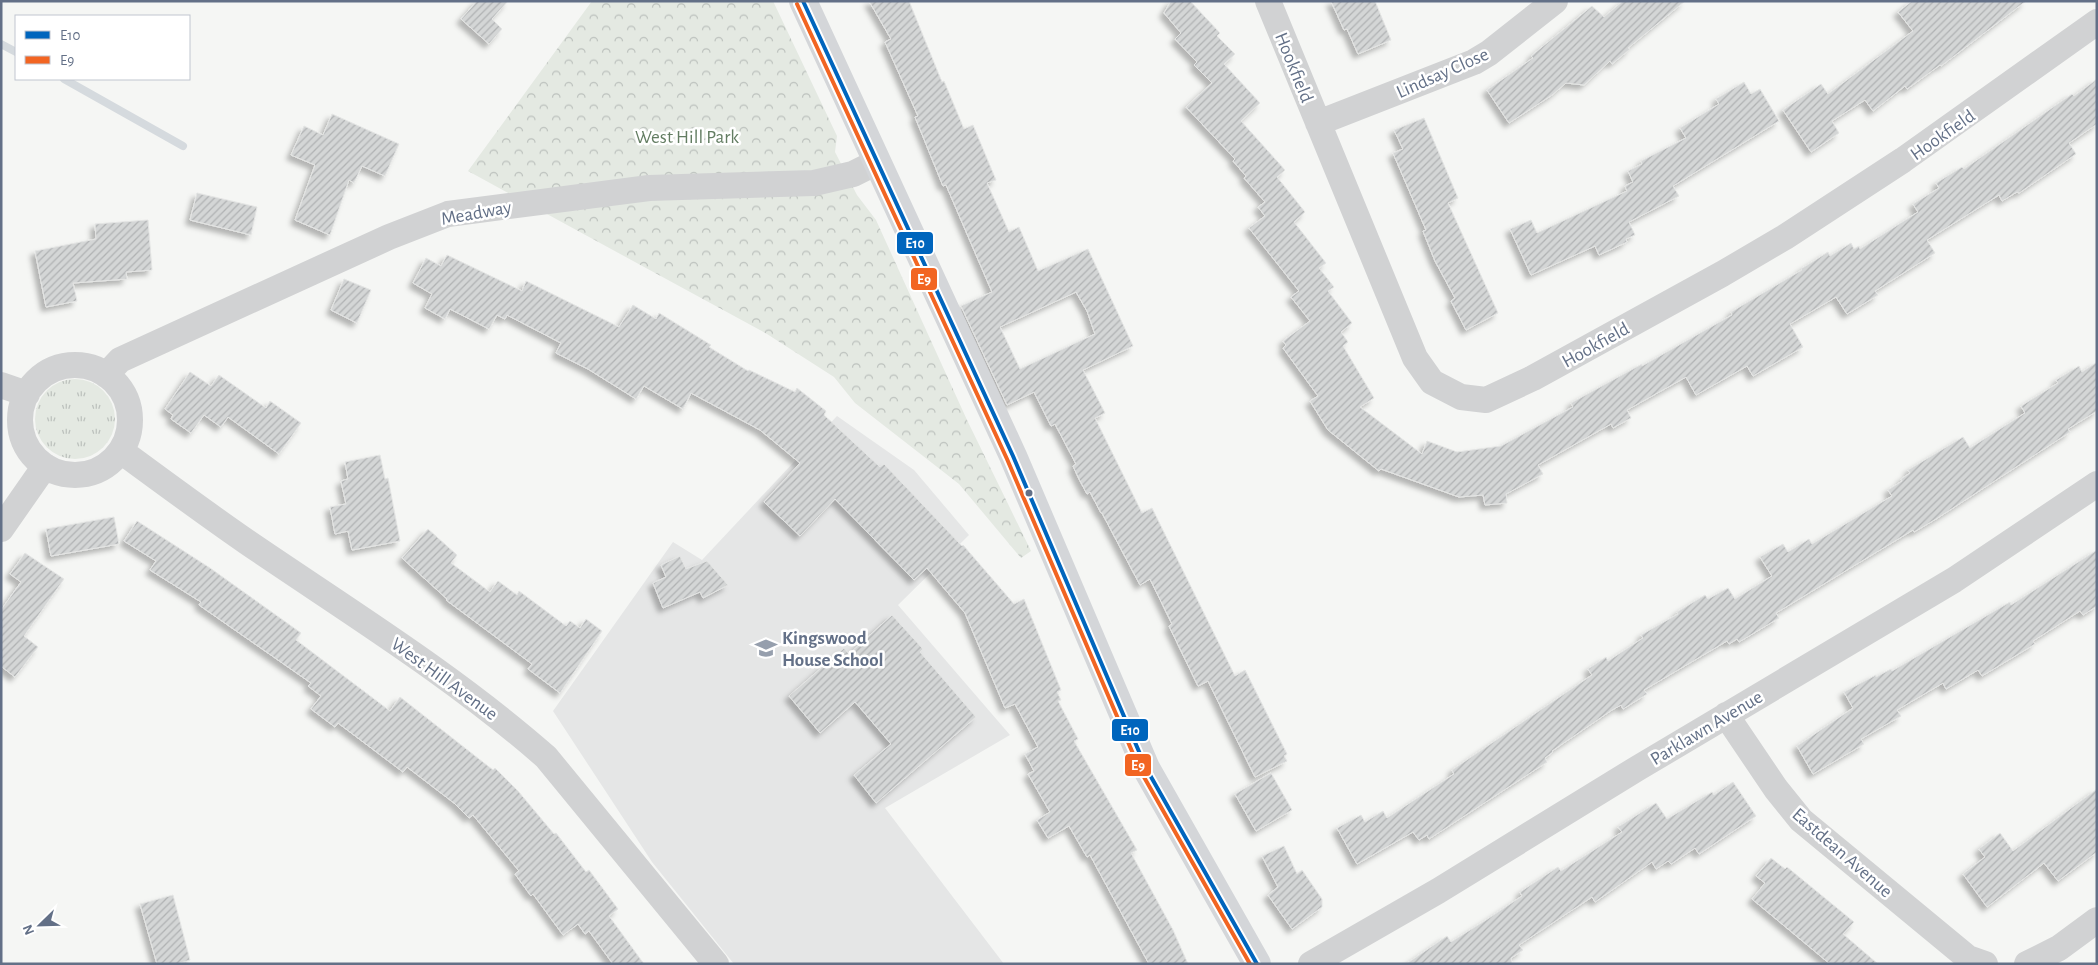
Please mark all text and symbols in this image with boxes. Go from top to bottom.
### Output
legend [15,15,190,80]
text: E10 [60,28,80,43]
street label: Hookfield [1271,30,1316,105]
street label: Lindsay Close [1394,45,1492,102]
text: E9 [60,53,74,68]
street label: Hookfield [1907,106,1979,164]
park label: West Hill Park [635,128,739,147]
street label: Meadway [440,198,513,229]
line badge: E10 [896,231,934,255]
text: E10 [905,237,925,251]
line badge: E9 [910,267,938,291]
text: E9 [917,273,931,287]
street label: Hookfield [1559,319,1633,372]
unlabelled marker [1024,488,1034,498]
place label: Kingswood House School [782,629,884,670]
street label: West Hill Avenue [387,634,501,724]
school or university icon: Kingswood House School [753,635,779,661]
street label: Parklawn Avenue [1647,687,1766,769]
line badge: E10 [1111,718,1149,742]
text: E10 [1120,724,1140,738]
line badge: E9 [1124,753,1152,777]
text: E9 [1131,759,1145,773]
street label: Eastdean Avenue [1788,805,1896,902]
north arrow [15,900,65,950]
text: N [21,922,37,937]

